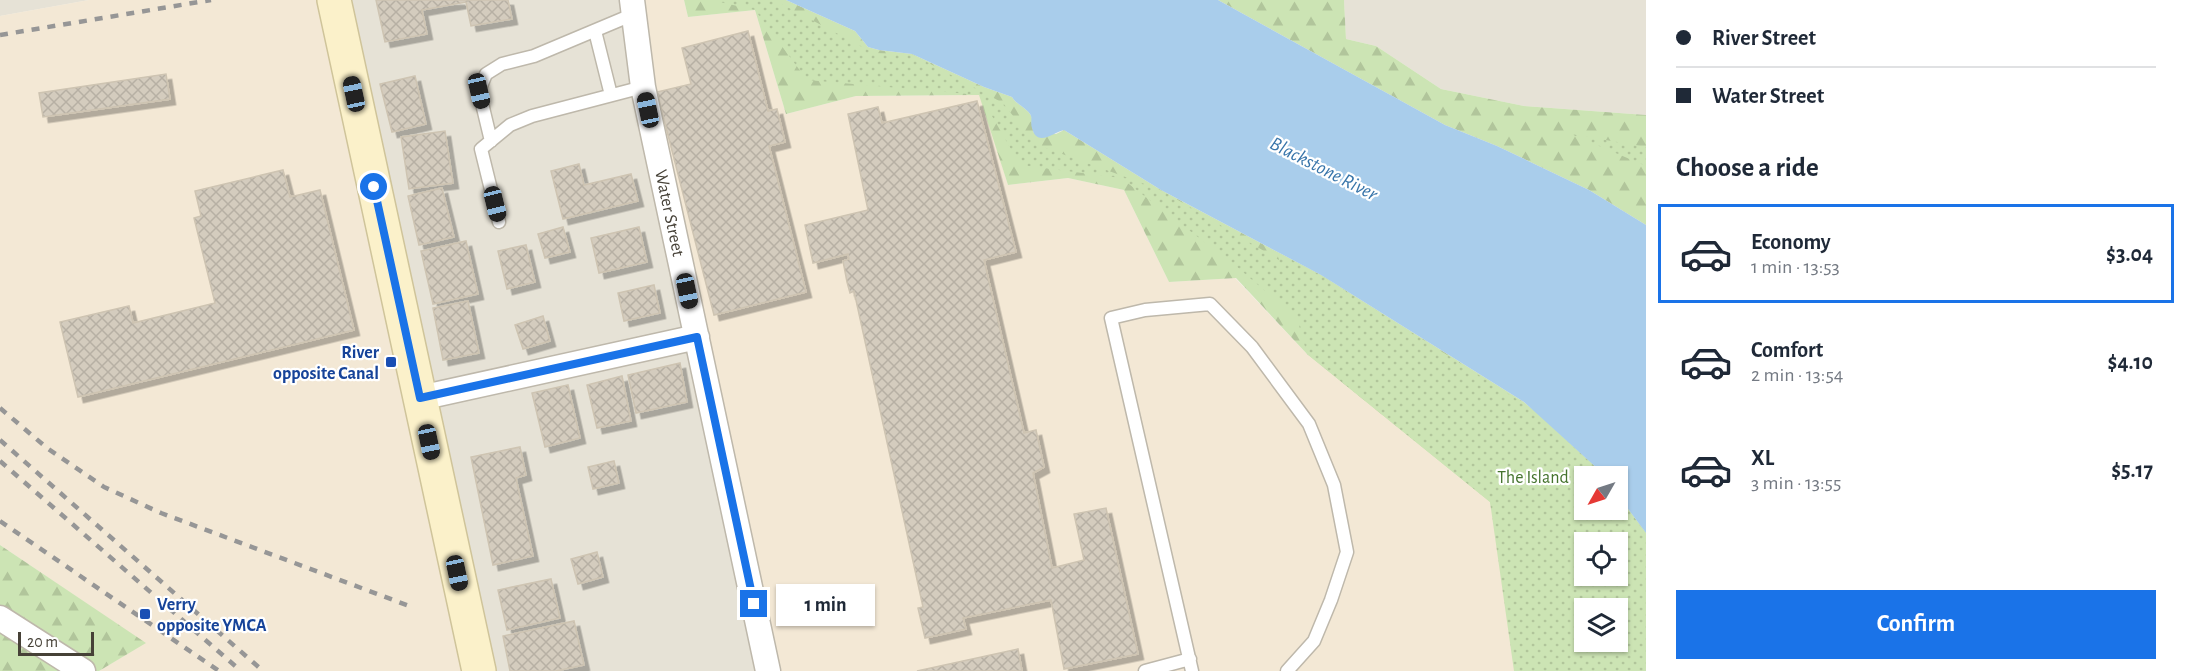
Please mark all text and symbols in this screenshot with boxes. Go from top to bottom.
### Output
text: River Street [1712,27,1816,49]
car [466,71,492,111]
car [341,75,367,113]
text: Water Street [1712,85,1824,107]
car [635,91,661,129]
water label: Blackstone River [1267,133,1381,205]
text: Choose a ride [1676,154,1819,181]
street label: Water Street [651,168,687,259]
route start [360,173,387,200]
car [482,184,508,224]
icon: car [1679,227,1733,281]
text: Economy [1751,231,1831,253]
text: $3.04 [2106,243,2153,265]
text: 1 min · 13:53 [1751,257,1840,277]
car [674,272,700,310]
icon: car [1679,335,1733,389]
text: Comfort [1751,339,1823,361]
place label: River opposite Canal [273,344,380,383]
text: $4.10 [2108,351,2153,373]
marker: River opposite Canal [384,355,398,369]
text: 2 min · 13:54 [1751,365,1843,385]
car [416,423,442,461]
icon: car [1679,443,1733,497]
text: XL [1751,447,1774,469]
text: $5.17 [2111,459,2153,481]
north arrow [1574,466,1628,520]
map controls [1574,466,1628,652]
park label: The Island [1497,469,1569,487]
text: 3 min · 13:55 [1751,473,1841,493]
button: locate [1574,532,1628,586]
car [444,554,470,592]
callout: 1 min [775,583,874,625]
route end [740,590,767,617]
button: Confirm [1676,590,2156,659]
text: 1 min [804,595,847,615]
place label: Verry opposite YMCA [157,596,267,635]
button: layers [1574,598,1628,652]
marker: Verry opposite YMCA [138,607,152,621]
scale bar [18,629,94,656]
text: 20 m [27,634,58,650]

